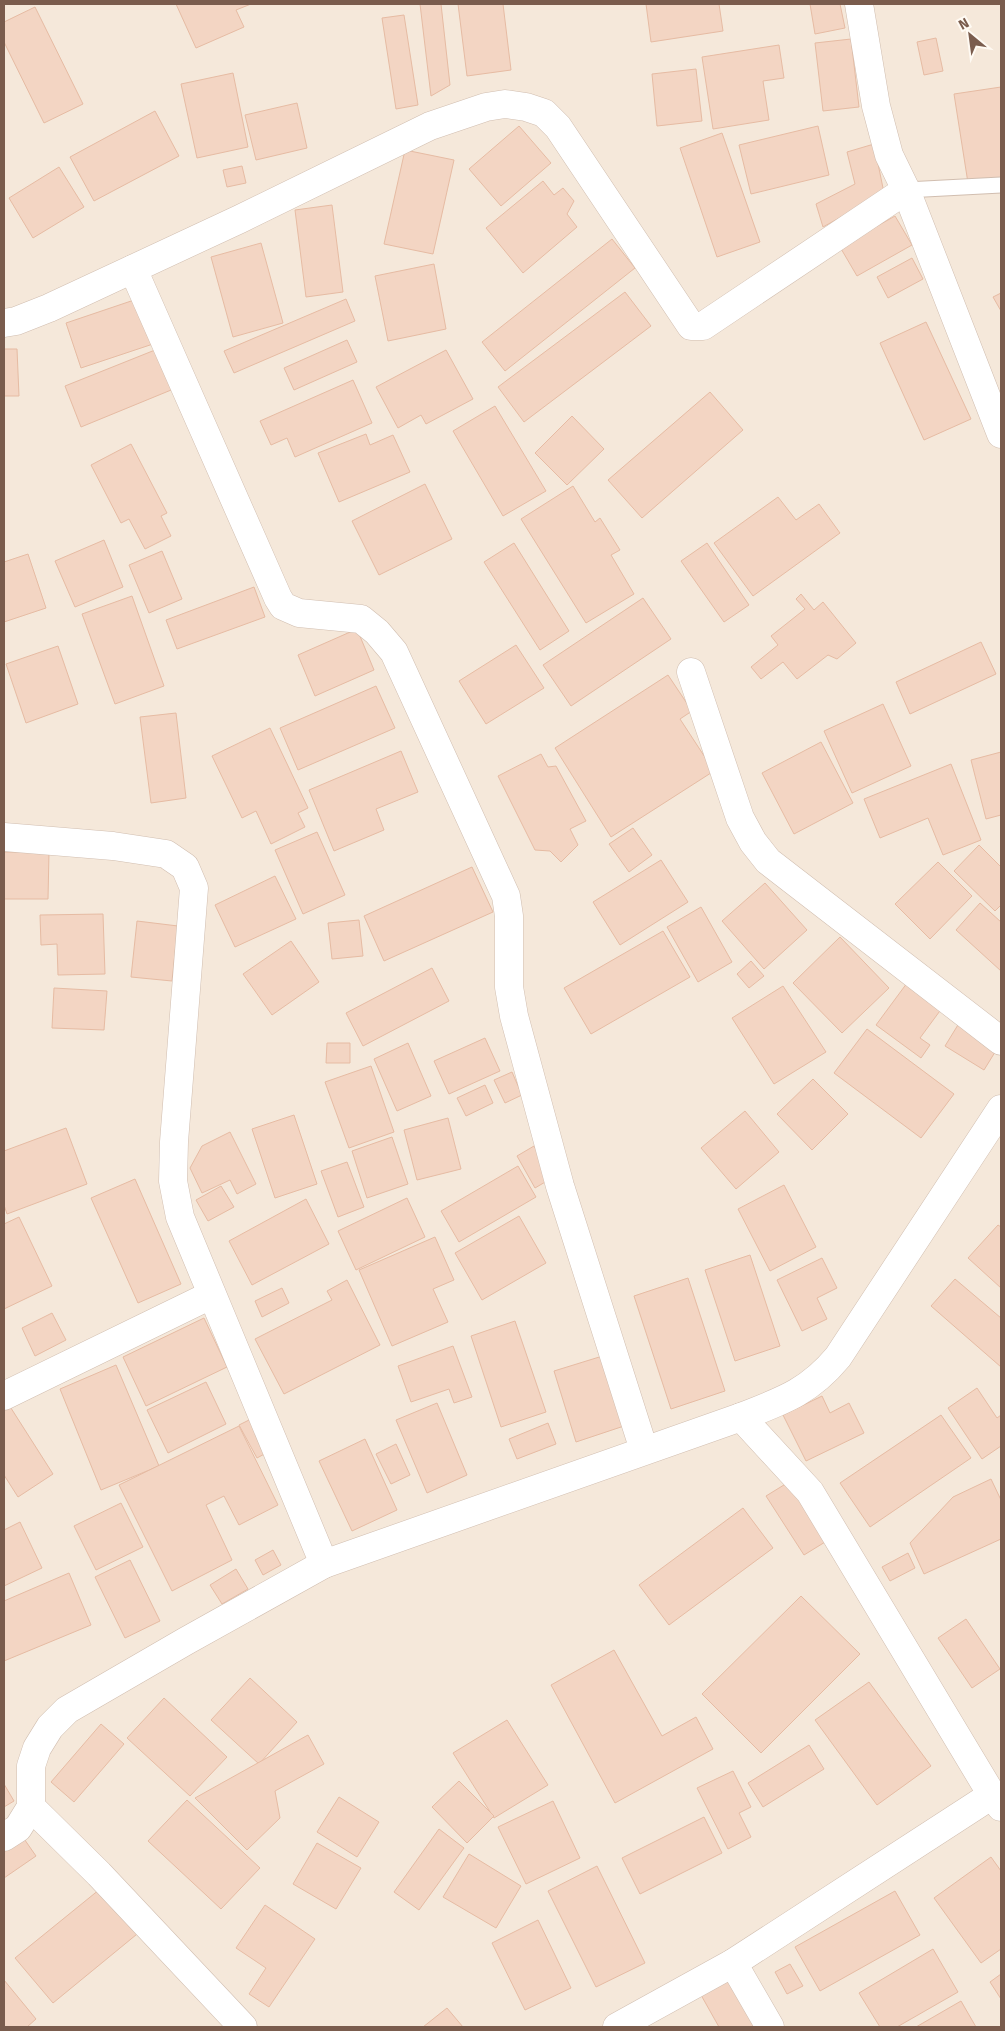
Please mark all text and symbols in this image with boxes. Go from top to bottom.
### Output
north arrow [945,10,995,60]
text: N [956,14,972,34]

